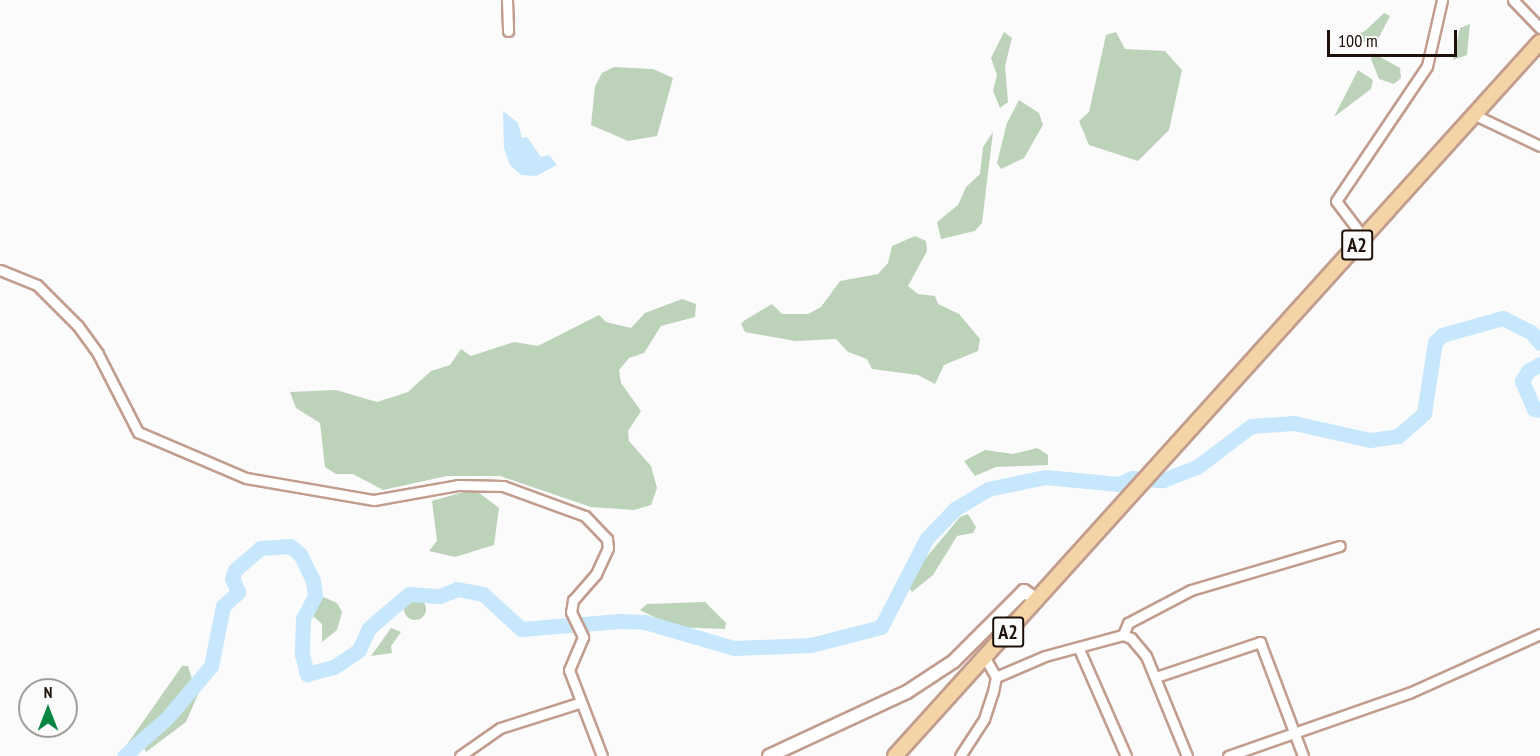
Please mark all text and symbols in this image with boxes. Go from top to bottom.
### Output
scale bar [1330,18,1460,56]
text: 100 m [1338,29,1378,52]
road number: A2 [1340,228,1374,262]
road number: A2 [992,615,1024,649]
north arrow [18,678,78,738]
text: N [44,682,52,702]

